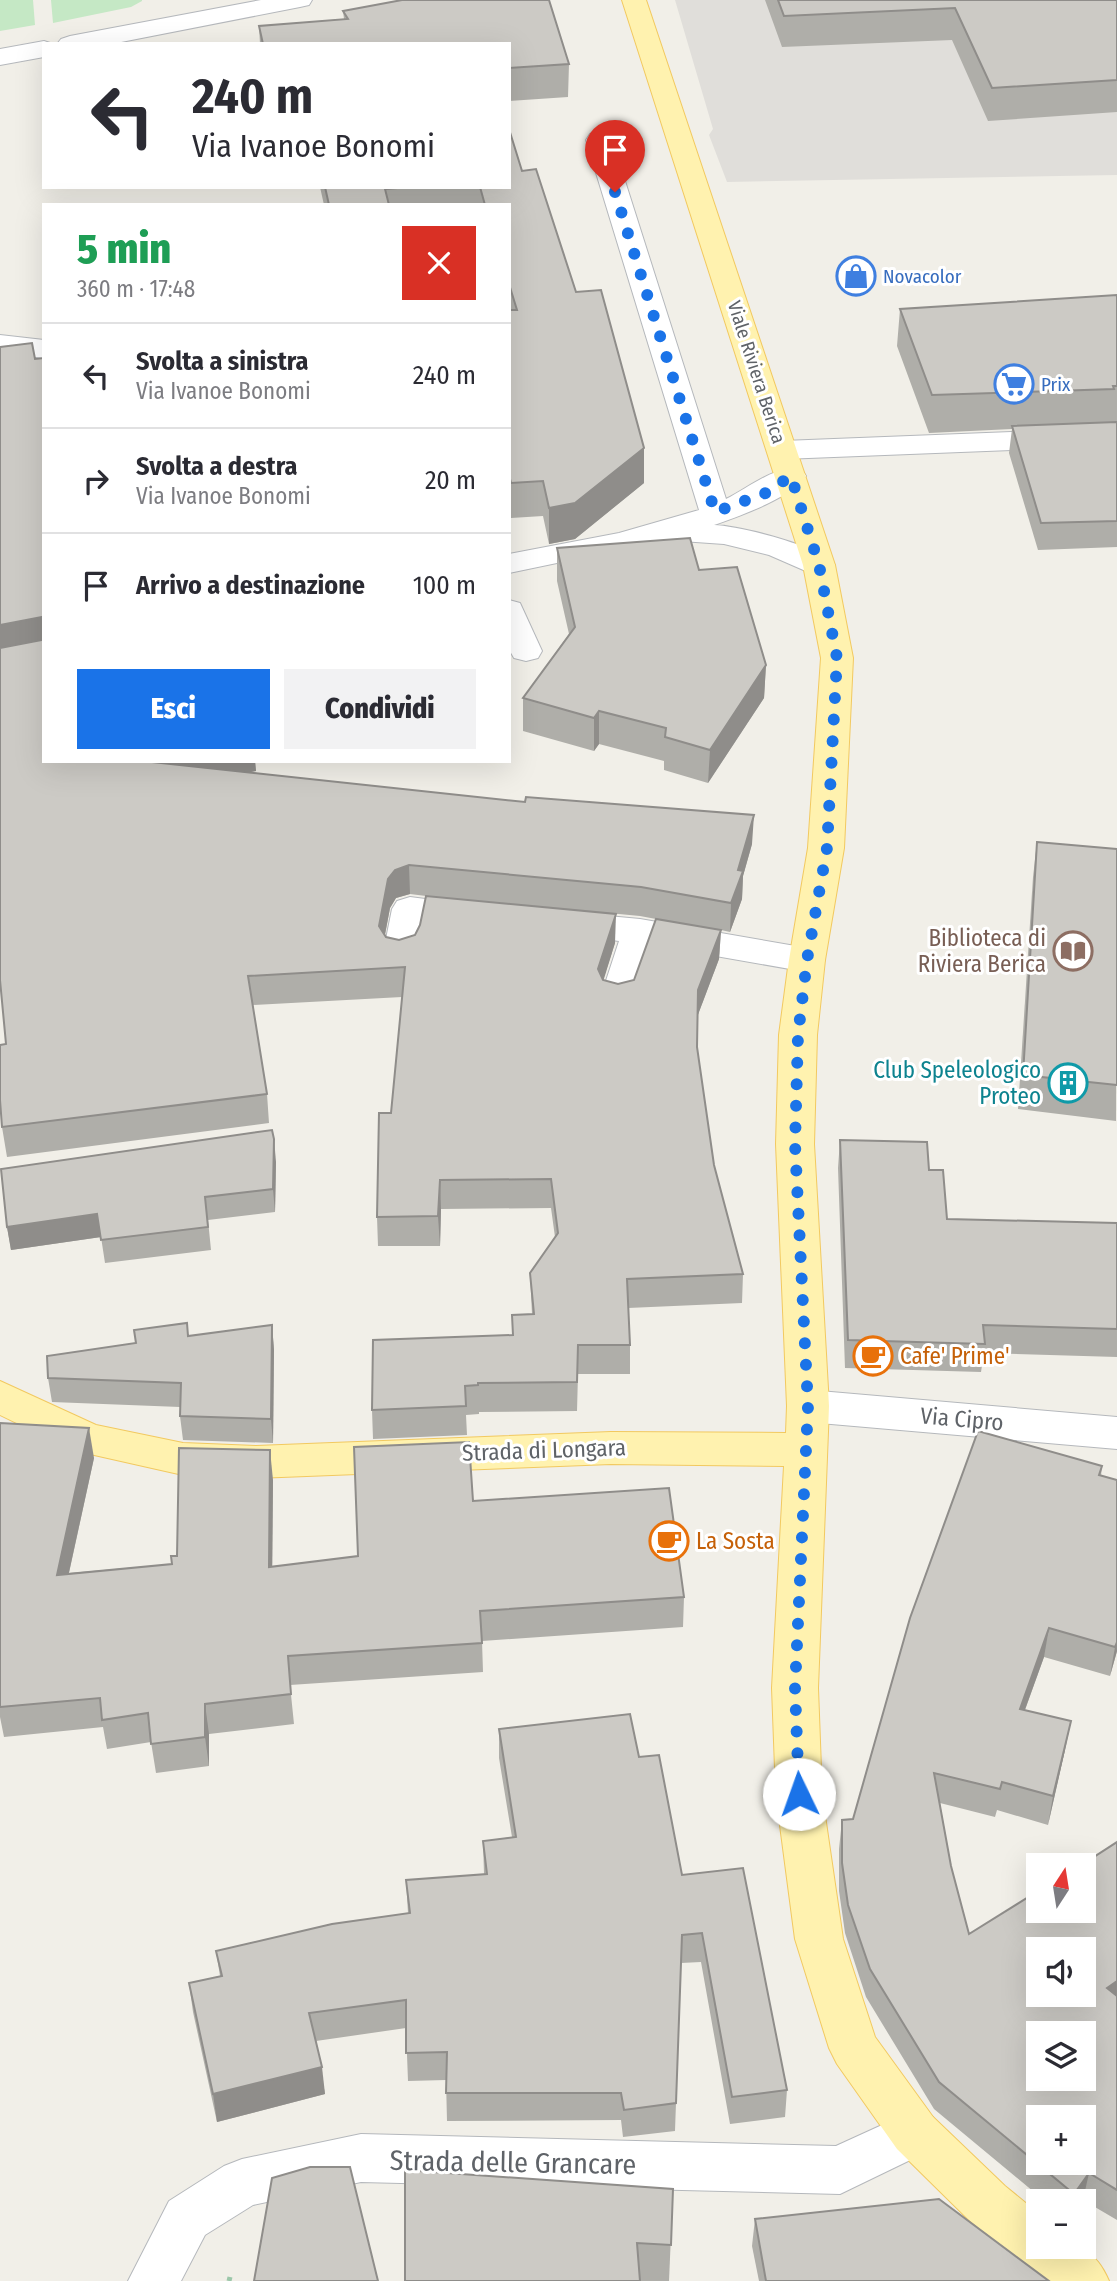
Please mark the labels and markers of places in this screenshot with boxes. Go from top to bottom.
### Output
pin [585,120,645,192]
shop icon: Novacolor [835,255,877,297]
place label: Novacolor [883,265,962,288]
supermarket icon: Prix [993,363,1035,405]
place label: Prix [1041,373,1071,396]
place label: Biblioteca di Riviera Berica [918,924,1046,978]
library icon: Biblioteca di Riviera Berica [1052,930,1094,972]
place label: Club Speleologico Proteo [873,1056,1041,1110]
building icon: Club Speleologico Proteo [1047,1062,1089,1104]
cafe icon: Cafe' Prime' [852,1335,894,1377]
place label: Cafe' Prime' [900,1342,1010,1370]
cafe icon: La Sosta [648,1520,690,1562]
place label: La Sosta [696,1527,775,1555]

